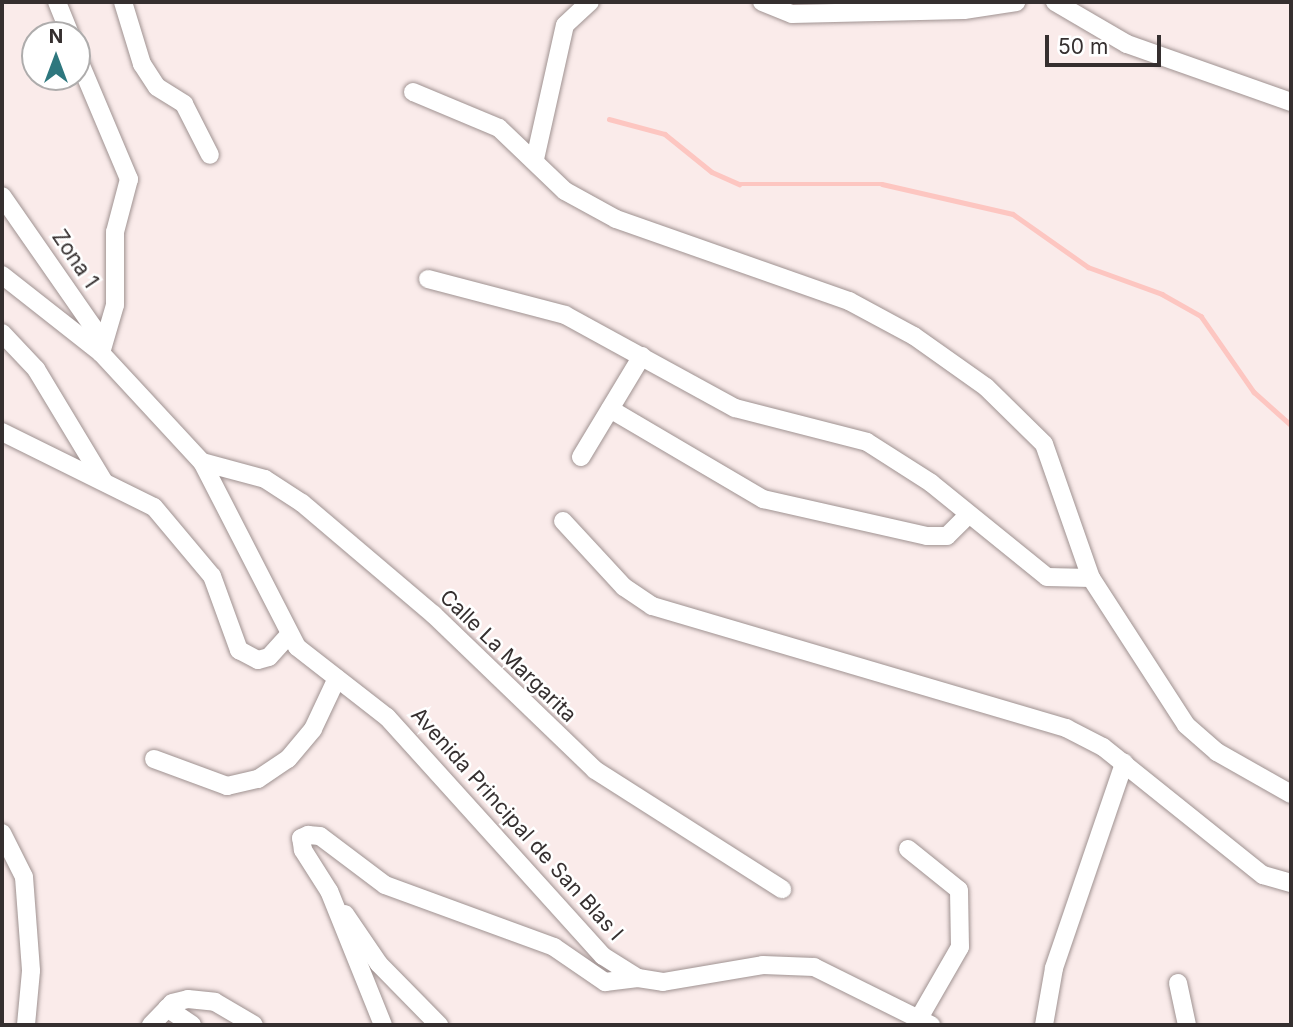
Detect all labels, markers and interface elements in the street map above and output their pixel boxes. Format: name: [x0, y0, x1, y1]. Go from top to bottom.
north arrow: [21, 21, 91, 91]
scale bar: [1048, 21, 1164, 65]
text: N: [49, 25, 63, 48]
text: 50 m: [1058, 34, 1108, 59]
street label: Zona 1: [47, 225, 103, 293]
street label: Calle La Margarita: [434, 584, 582, 728]
street label: Avenida Principal de San Blas I: [406, 702, 628, 946]

